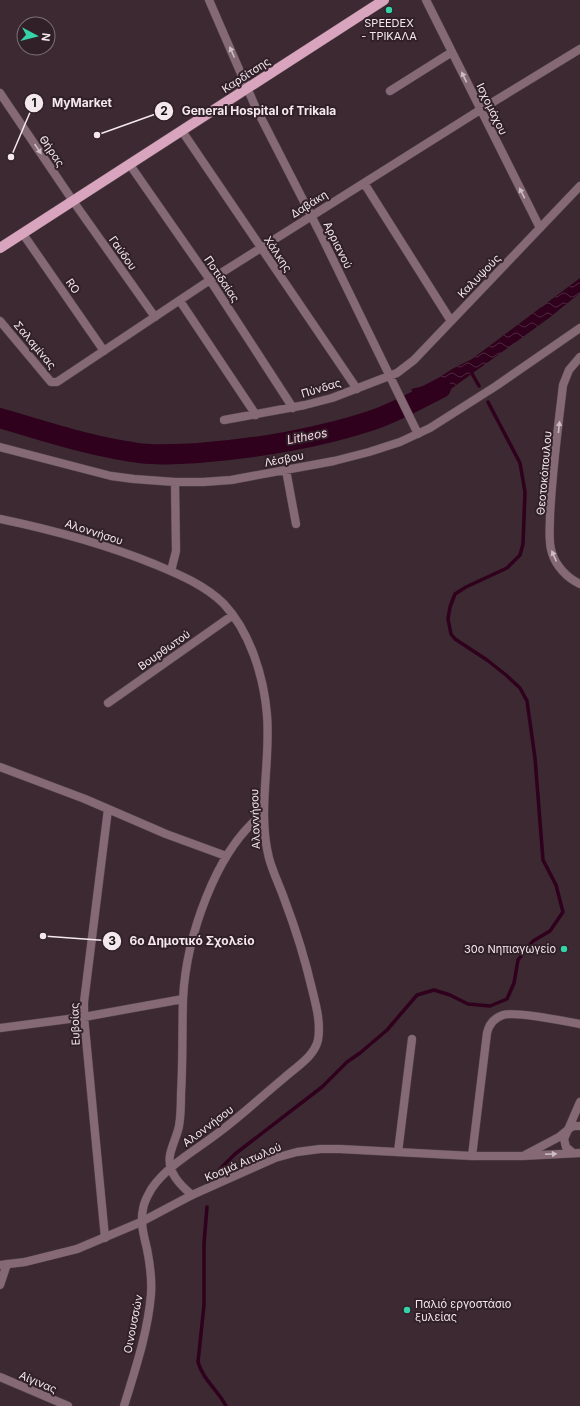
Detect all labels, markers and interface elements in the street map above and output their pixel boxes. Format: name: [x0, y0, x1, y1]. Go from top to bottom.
marker: SPEEDEX - ΤΡΙΚΑΛΑ: [384, 5, 394, 15]
north arrow: [16, 16, 56, 56]
place label: SPEEDEX - ΤΡΙΚΑΛΑ: [361, 16, 417, 43]
text: N: [38, 32, 53, 42]
one-way arrow: [229, 46, 235, 58]
street label: Καρδίτσης: [219, 54, 273, 96]
one-way arrow: [461, 71, 467, 82]
street label: Ισχομάχου: [473, 81, 511, 137]
callout: MyMarket: [24, 91, 120, 115]
text: 1: [31, 95, 37, 110]
text: MyMarket: [52, 95, 113, 110]
callout: General Hospital of Trikala: [154, 99, 344, 123]
text: 2: [160, 103, 168, 118]
text: General Hospital of Trikala: [182, 103, 336, 118]
street label: Θήρας: [36, 132, 68, 170]
one-way arrow: [34, 143, 41, 155]
street label: Δαβάκη: [288, 187, 330, 221]
one-way arrow: [519, 187, 525, 199]
street label: Αρριανού: [321, 219, 355, 271]
street label: Γαύδου: [106, 233, 140, 273]
street label: Χάλκης: [261, 233, 295, 275]
street label: Καλυψούς: [455, 251, 503, 301]
street label: Ποτιδαίας: [201, 253, 243, 305]
street label: RO: [63, 276, 83, 296]
street label: Σαλαμίνας: [11, 318, 59, 372]
street label: Πύνδας: [299, 375, 343, 401]
one-way arrow: [556, 421, 562, 434]
water label: Litheos: [285, 425, 329, 447]
street label: Θεοτοκόπουλου: [533, 430, 555, 516]
street label: Λέσβου: [263, 448, 305, 470]
street label: Αλοννήσου: [63, 516, 125, 548]
one-way arrow: [551, 551, 557, 562]
street label: Βουρθωτού: [135, 627, 193, 673]
street label: Αλοννήσου: [247, 789, 263, 849]
callout: 6ο Δημοτικό Σχολείο: [102, 929, 263, 953]
text: 3: [108, 933, 116, 948]
text: 6ο Δημοτικό Σχολείο: [129, 933, 255, 948]
place label: 30ο Νηπιαγωγείο: [464, 942, 556, 956]
marker: 30ο Νηπιαγωγείο: [559, 944, 569, 954]
street label: Ευβοίας: [67, 1002, 83, 1046]
street label: Αλοννήσου: [180, 1102, 236, 1150]
street label: Κοσμά Αιτωλού: [203, 1140, 283, 1184]
one-way arrow: [545, 1151, 557, 1158]
street label: Οινουσσών: [120, 1293, 146, 1355]
place label: Παλιό εργοστάσιο ξυλείας: [415, 1297, 512, 1324]
marker: Παλιό εργοστάσιο ξυλείας: [402, 1305, 412, 1315]
street label: Αίγινας: [17, 1368, 59, 1396]

